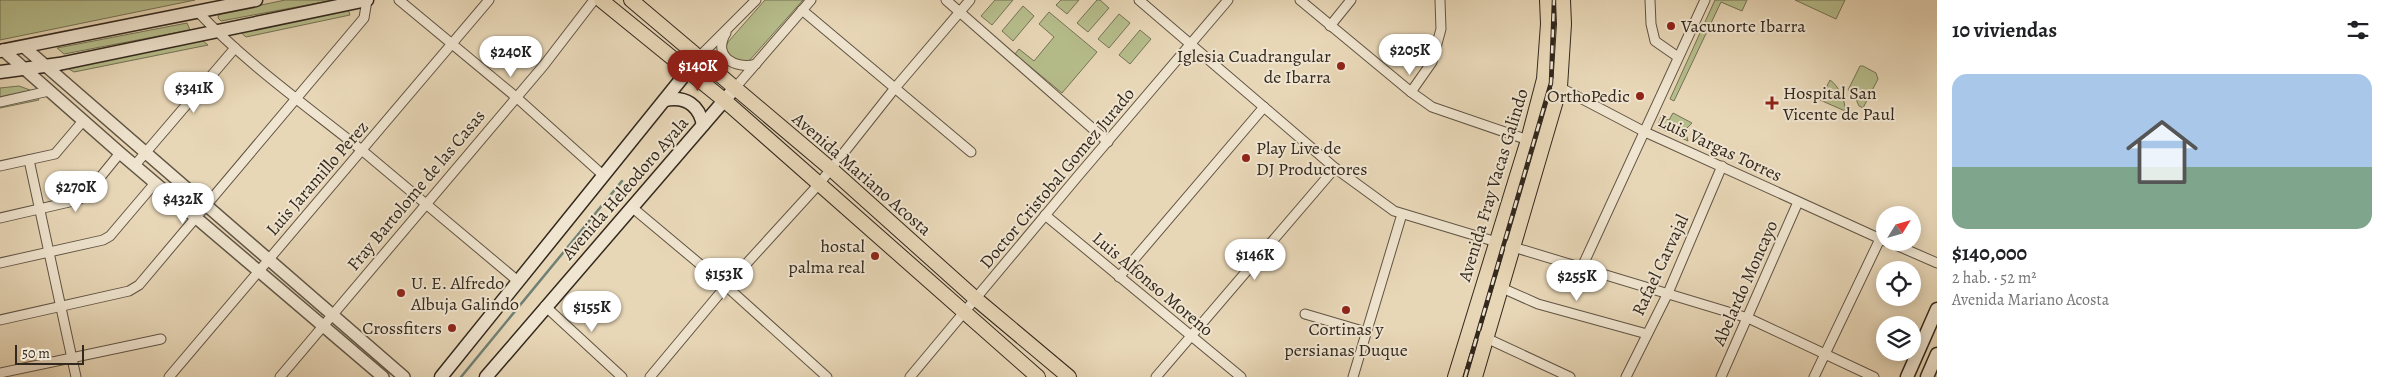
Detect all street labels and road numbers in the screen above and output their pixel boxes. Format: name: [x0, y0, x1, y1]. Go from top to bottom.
street label: Doctor Cristobal Gomez Jurado: [974, 82, 1140, 274]
street label: Avenida Fray Vacas Galindo: [1452, 86, 1534, 285]
street label: Fray Bartolome de las Casas: [341, 104, 491, 276]
street label: Avenida Mariano Acosta: [787, 106, 937, 241]
street label: Luis Vargas Torres: [1654, 109, 1786, 187]
street label: Avenida Heleodoro Ayala: [556, 111, 694, 265]
street label: Luis Jaramillo Perez: [260, 115, 374, 241]
street label: Rafael Carvajal: [1626, 210, 1694, 320]
street label: Abelardo Moncayo: [1706, 216, 1783, 350]
street label: Luis Alfonso Moreno: [1087, 226, 1219, 342]

